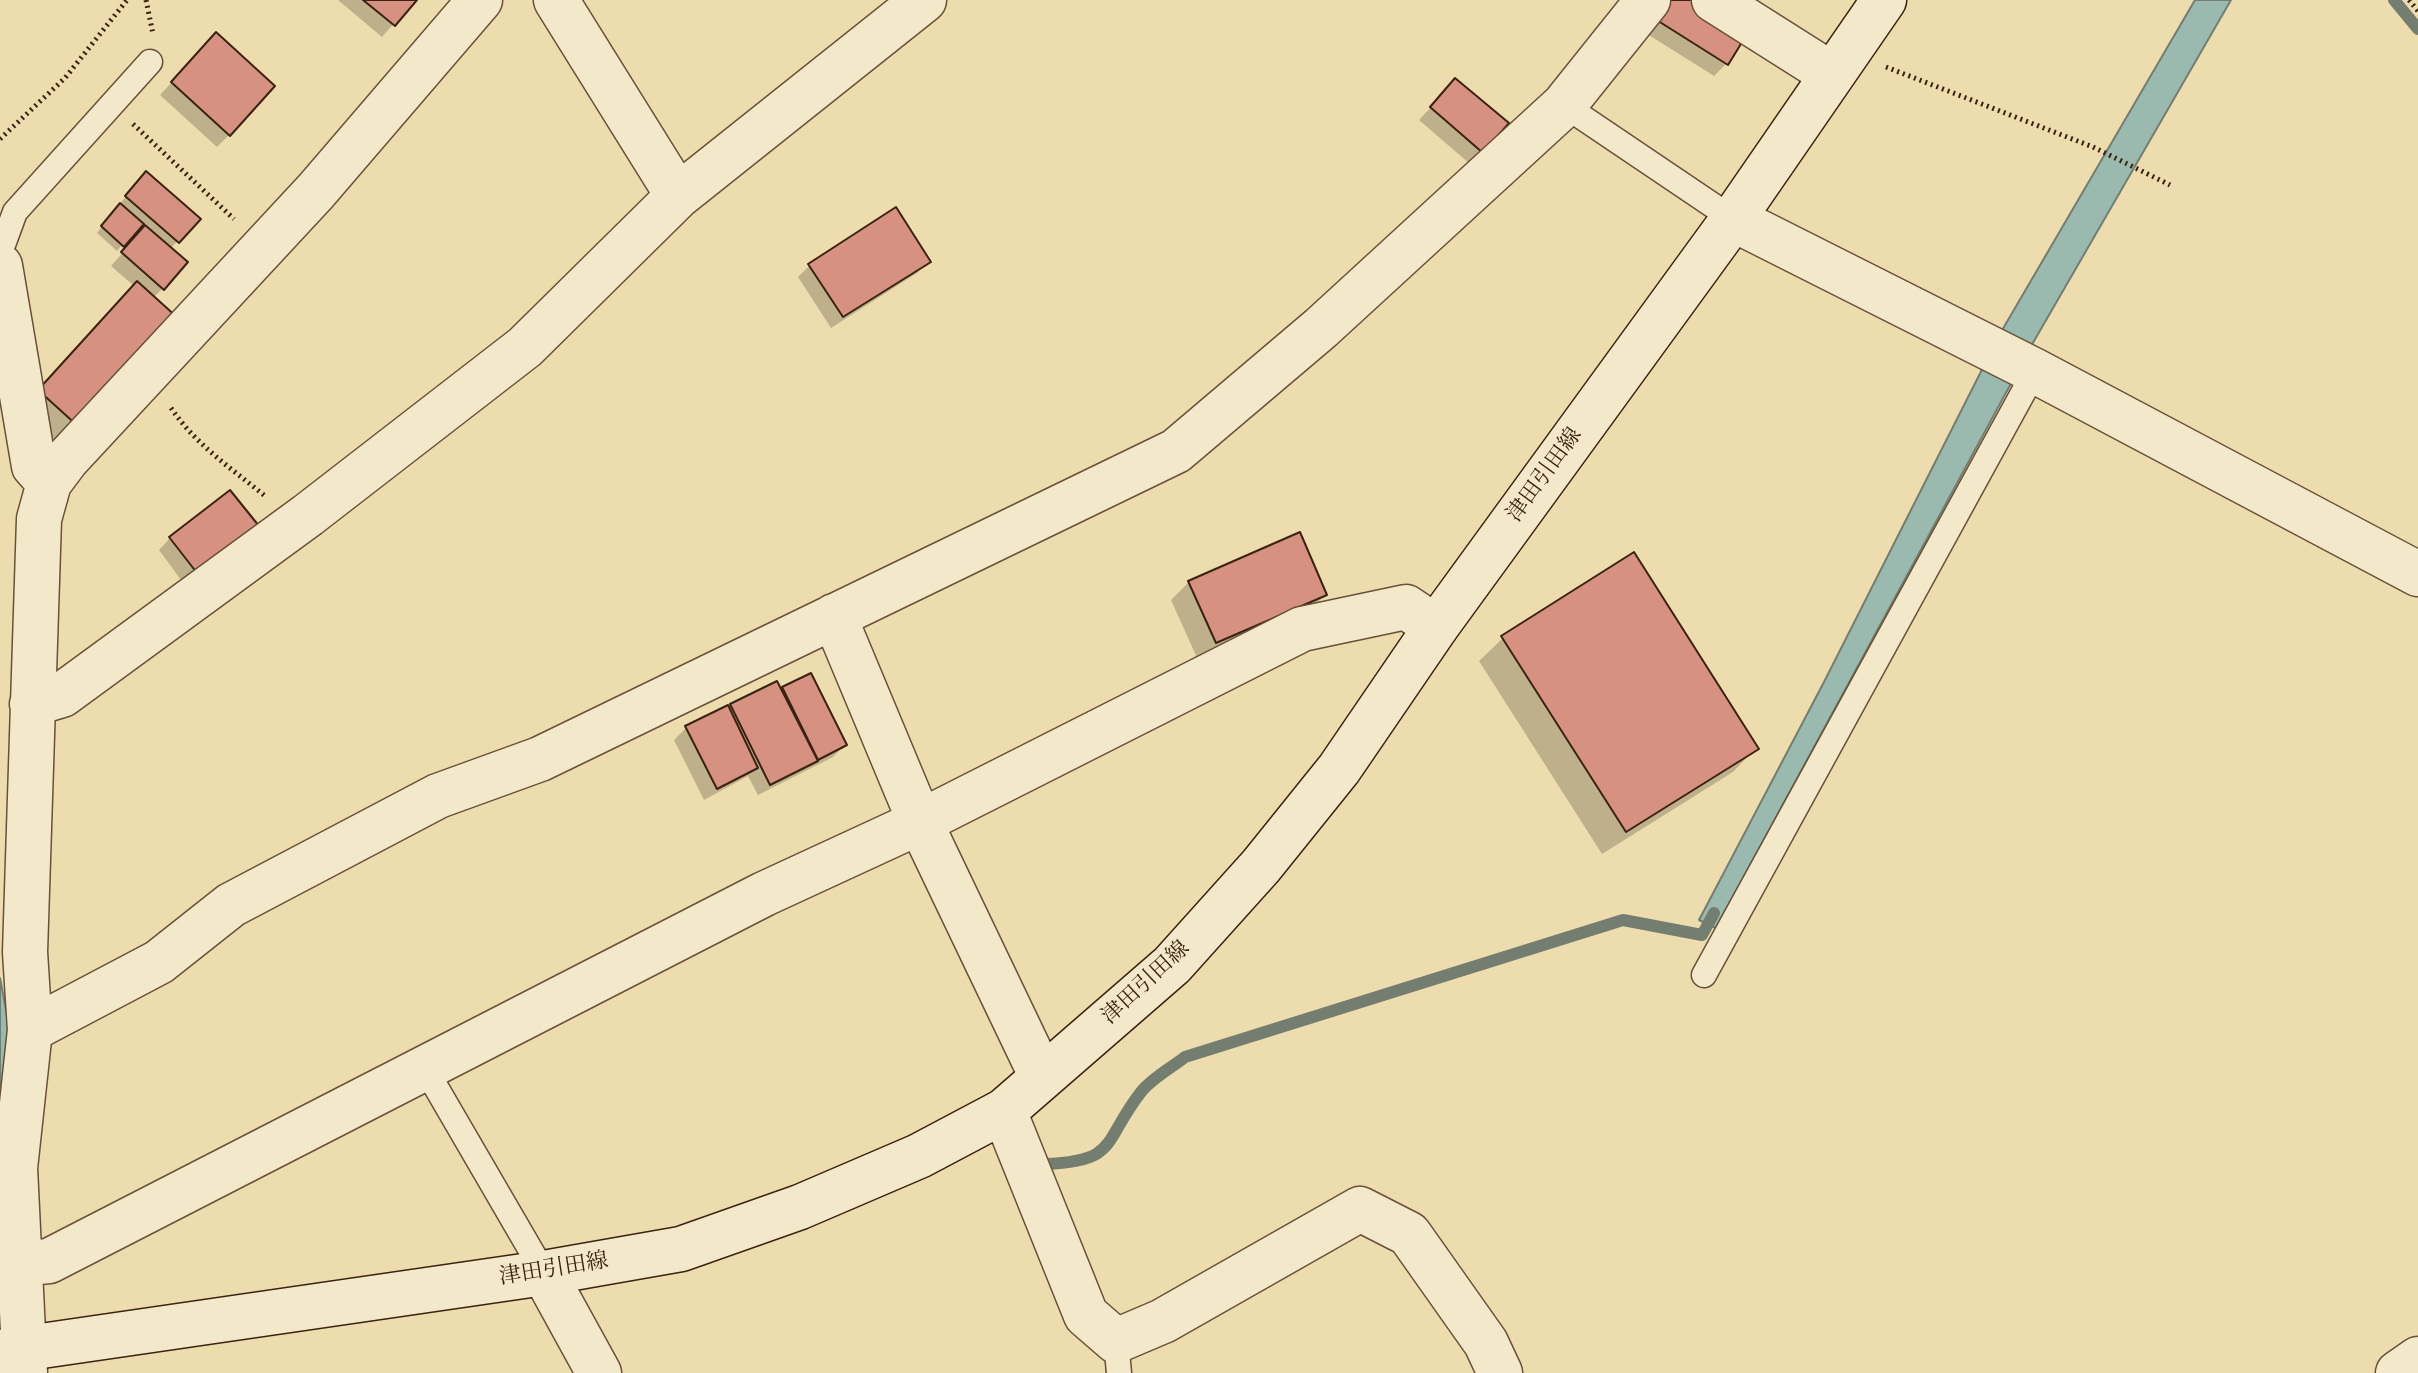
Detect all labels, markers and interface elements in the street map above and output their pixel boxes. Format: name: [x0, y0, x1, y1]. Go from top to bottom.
street label: 津田引田線: [1503, 424, 1589, 528]
street label: 津田引田線: [1098, 937, 1196, 1031]
street label: 津田引田線: [498, 1249, 610, 1293]

